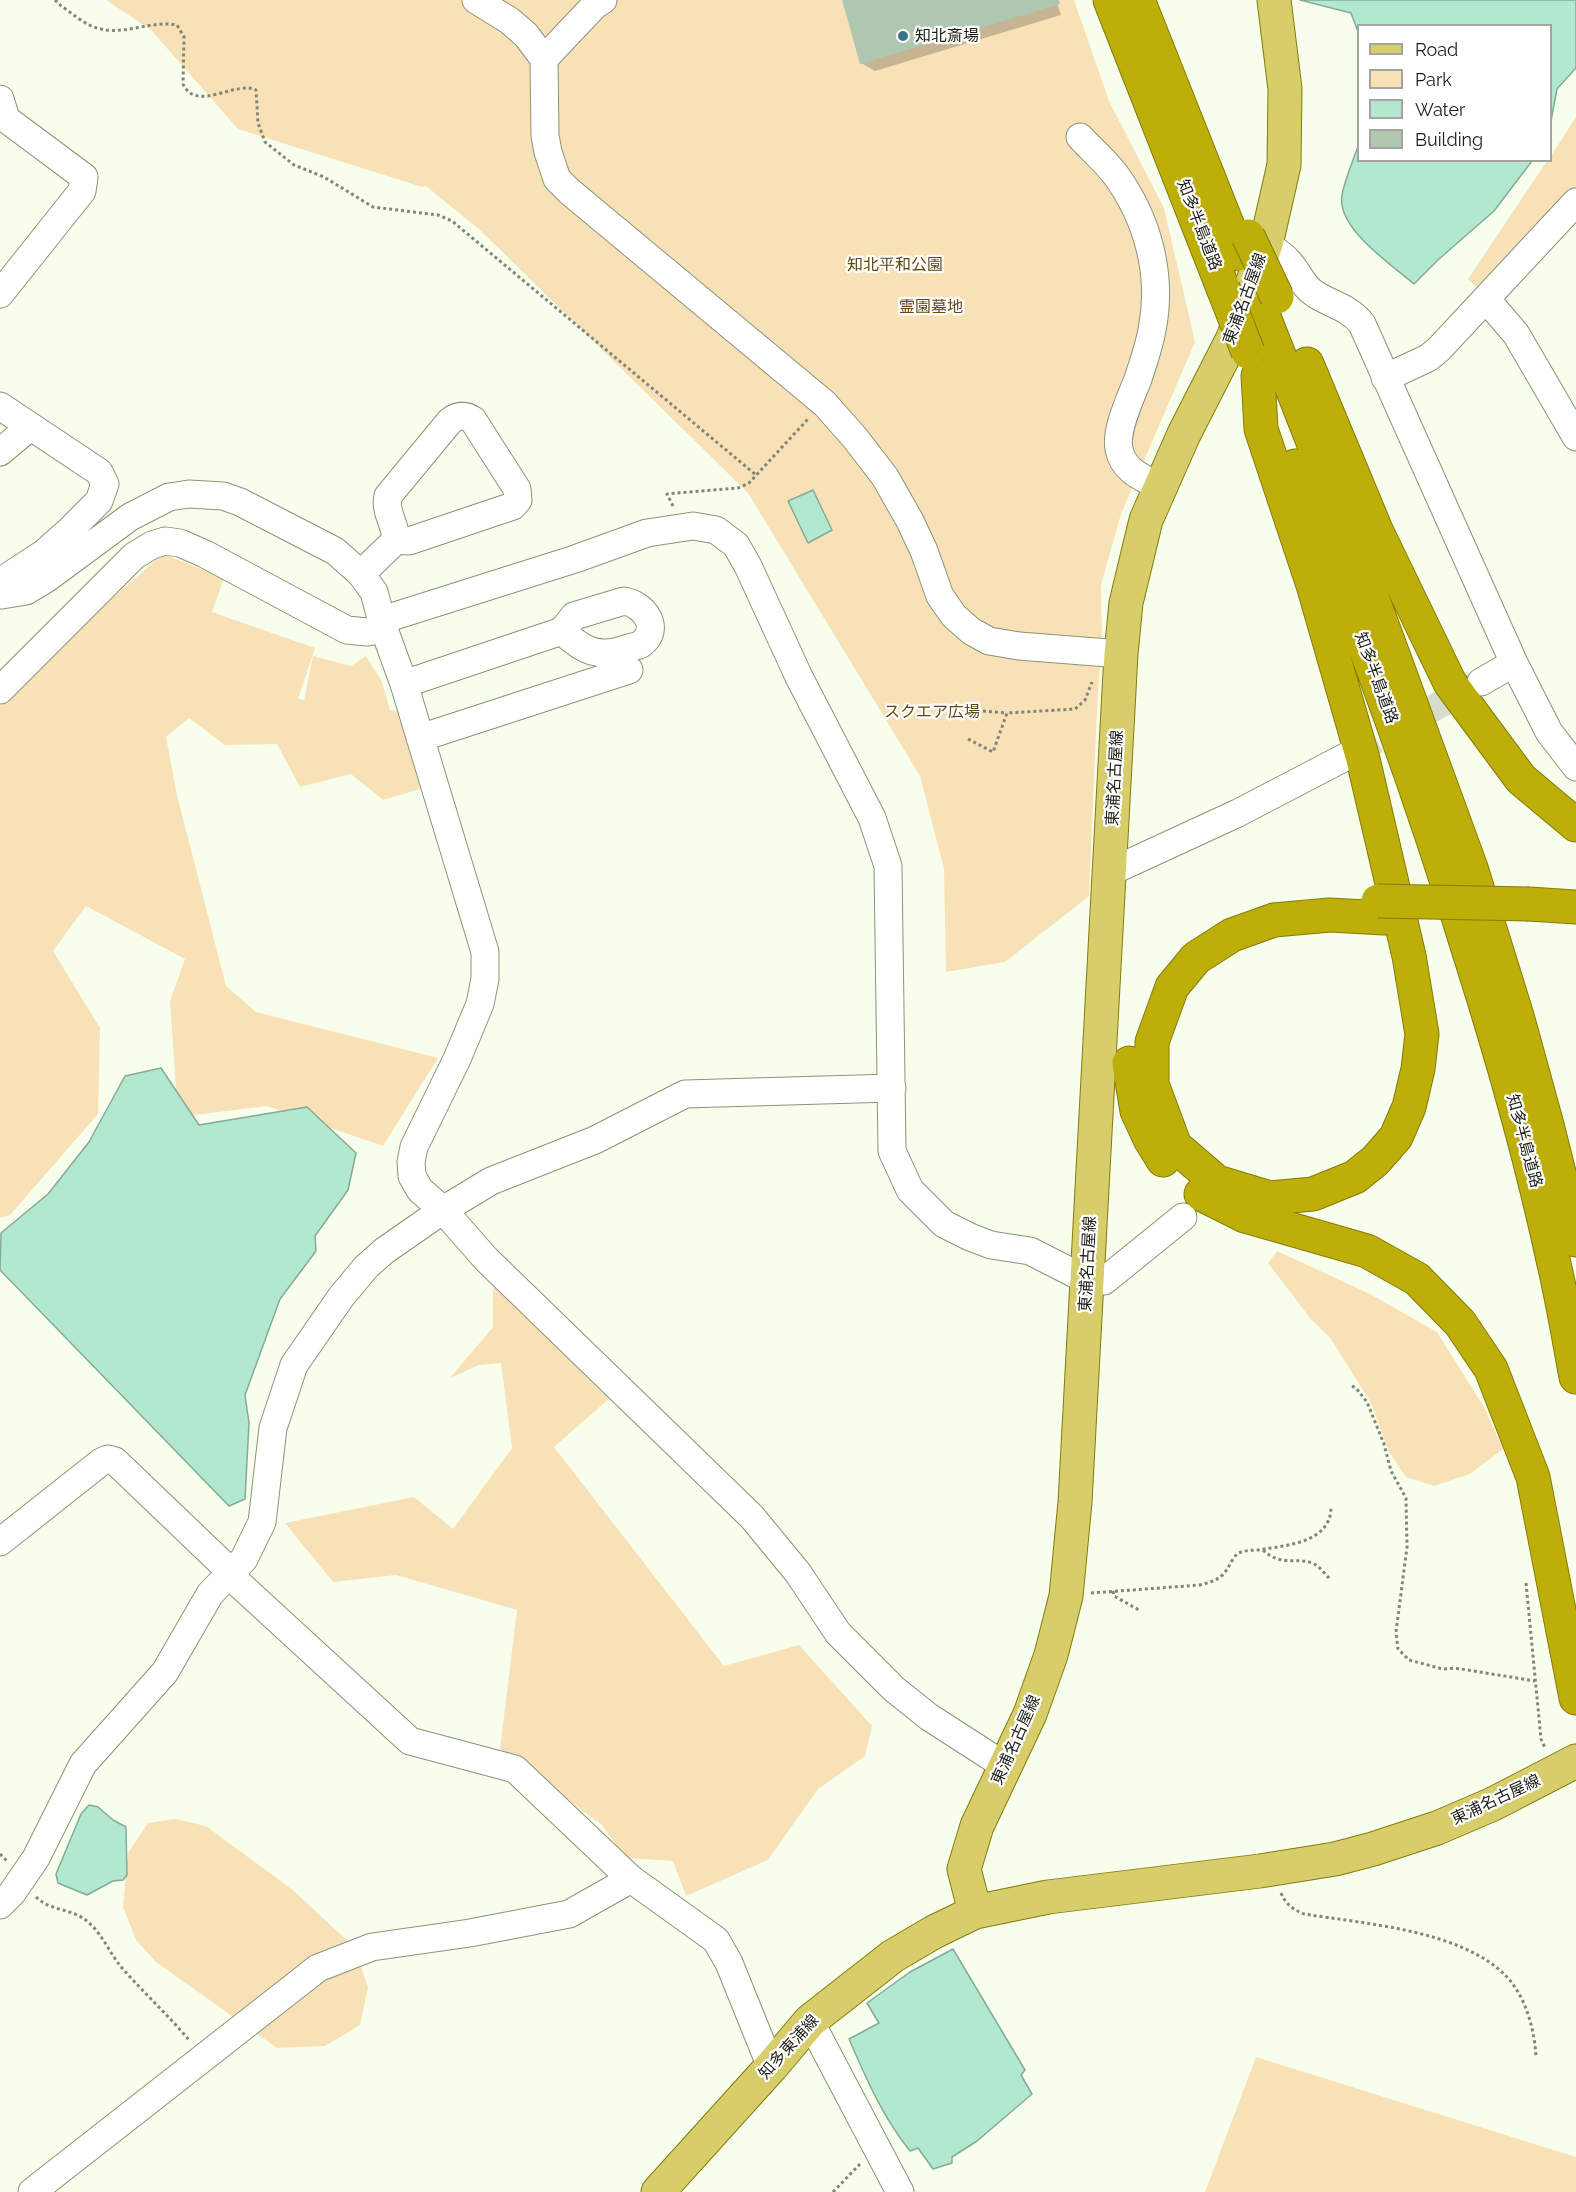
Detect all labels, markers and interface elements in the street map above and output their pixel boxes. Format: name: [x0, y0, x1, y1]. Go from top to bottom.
legend: [1357, 24, 1552, 162]
place label: 知北斎場: [915, 26, 979, 46]
marker: 知北斎場: [896, 29, 910, 43]
text: Road: [1415, 39, 1458, 60]
text: Park: [1415, 69, 1452, 90]
text: Water: [1415, 99, 1465, 120]
text: Building: [1415, 129, 1483, 150]
street label: 知多半島道路: [1173, 177, 1225, 273]
street label: 東浦名古屋線: [1220, 251, 1270, 347]
park label: 知北平和公園: [847, 255, 943, 275]
park label: 霊園墓地: [899, 297, 963, 317]
street label: 知多半島道路: [1351, 630, 1401, 726]
park label: スクエア広場: [884, 702, 980, 722]
street label: 東浦名古屋線: [1103, 730, 1127, 826]
street label: 知多半島道路: [1502, 1092, 1546, 1190]
street label: 東浦名古屋線: [1076, 1216, 1100, 1312]
street label: 東浦名古屋線: [988, 1692, 1044, 1788]
street label: 東浦名古屋線: [1448, 1771, 1544, 1829]
street label: 知多東浦線: [755, 2011, 823, 2083]

